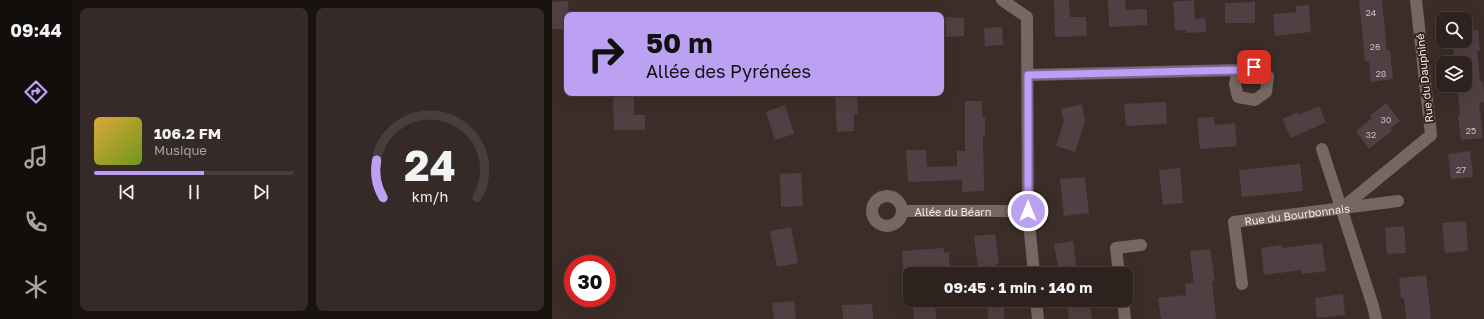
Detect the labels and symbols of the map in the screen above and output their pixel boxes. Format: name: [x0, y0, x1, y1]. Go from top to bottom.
house number: 24: [1366, 7, 1377, 18]
street label: Rue du Dauphiné: [1413, 33, 1435, 123]
house number: 26: [1370, 41, 1380, 52]
pin: [1237, 50, 1271, 84]
house number: 28: [1376, 68, 1386, 79]
house number: 30: [1381, 114, 1392, 125]
house number: 25: [1466, 125, 1476, 136]
house number: 32: [1366, 129, 1376, 140]
house number: 27: [1456, 164, 1466, 175]
position arrow: [1007, 190, 1049, 232]
street label: Rue du Bourbonnais: [1244, 201, 1351, 227]
street label: Allée du Béarn: [915, 205, 991, 218]
speed limit sign: 30: [564, 255, 616, 307]

